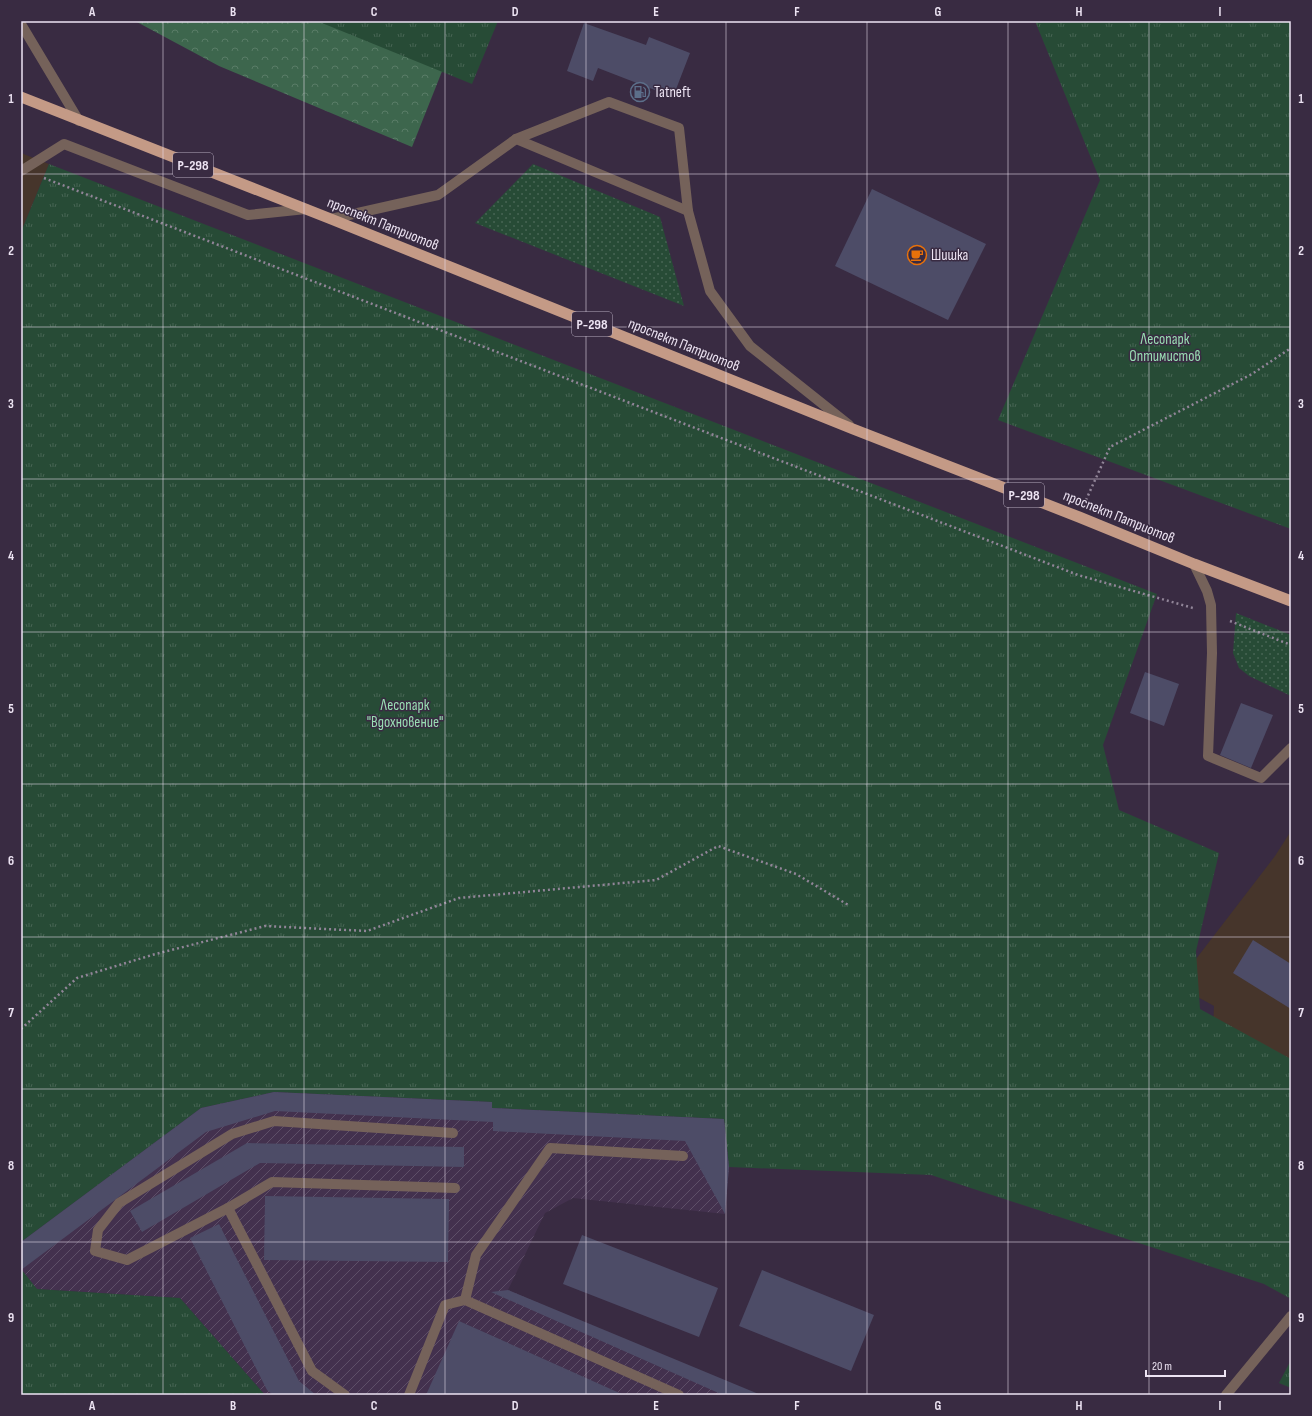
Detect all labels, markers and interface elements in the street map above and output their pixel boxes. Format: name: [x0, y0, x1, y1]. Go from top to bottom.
text: A: [88, 4, 96, 20]
text: B: [230, 4, 236, 20]
text: C: [371, 4, 378, 20]
text: D: [512, 4, 519, 20]
text: E: [653, 4, 659, 20]
text: F: [794, 4, 800, 20]
text: G: [935, 4, 942, 20]
text: H: [1076, 4, 1083, 20]
text: I: [1219, 4, 1222, 20]
fuel station icon: Tatneft: [629, 81, 651, 103]
place label: Tatneft: [654, 83, 691, 102]
text: 1: [8, 91, 14, 107]
text: 1: [1298, 91, 1304, 107]
road number: Р-298: [173, 153, 213, 177]
street label: проспект Патриотов: [324, 193, 442, 255]
text: 2: [8, 243, 14, 259]
text: 2: [1298, 243, 1304, 259]
cafe icon: Шишка: [906, 244, 928, 266]
place label: Шишка: [931, 246, 969, 265]
road number: Р-298: [572, 312, 612, 336]
street label: проспект Патриотов: [625, 314, 743, 376]
park label: Лесопарк Оптимистов: [1129, 330, 1201, 366]
text: 3: [8, 396, 14, 412]
text: 3: [1298, 396, 1304, 412]
road number: Р-298: [1004, 483, 1044, 507]
street label: проспект Патриотов: [1060, 486, 1178, 548]
text: 4: [8, 548, 14, 564]
text: 4: [1298, 548, 1304, 564]
park label: Лесопарк "Вдохновение": [367, 696, 443, 732]
text: 5: [8, 701, 14, 717]
text: 5: [1298, 701, 1304, 717]
text: 6: [8, 853, 14, 869]
text: 6: [1298, 853, 1304, 869]
text: 7: [8, 1005, 14, 1021]
text: 7: [1298, 1005, 1304, 1021]
text: 8: [8, 1158, 14, 1174]
text: 8: [1298, 1158, 1304, 1174]
text: 9: [8, 1310, 14, 1326]
text: 9: [1298, 1310, 1304, 1326]
scale bar: [1146, 1352, 1225, 1378]
text: 20 m: [1152, 1359, 1172, 1374]
text: A: [88, 1398, 96, 1414]
text: B: [230, 1398, 236, 1414]
text: C: [371, 1398, 378, 1414]
text: D: [512, 1398, 519, 1414]
text: E: [653, 1398, 659, 1414]
text: F: [794, 1398, 800, 1414]
text: G: [935, 1398, 942, 1414]
text: H: [1076, 1398, 1083, 1414]
text: I: [1219, 1398, 1222, 1414]

